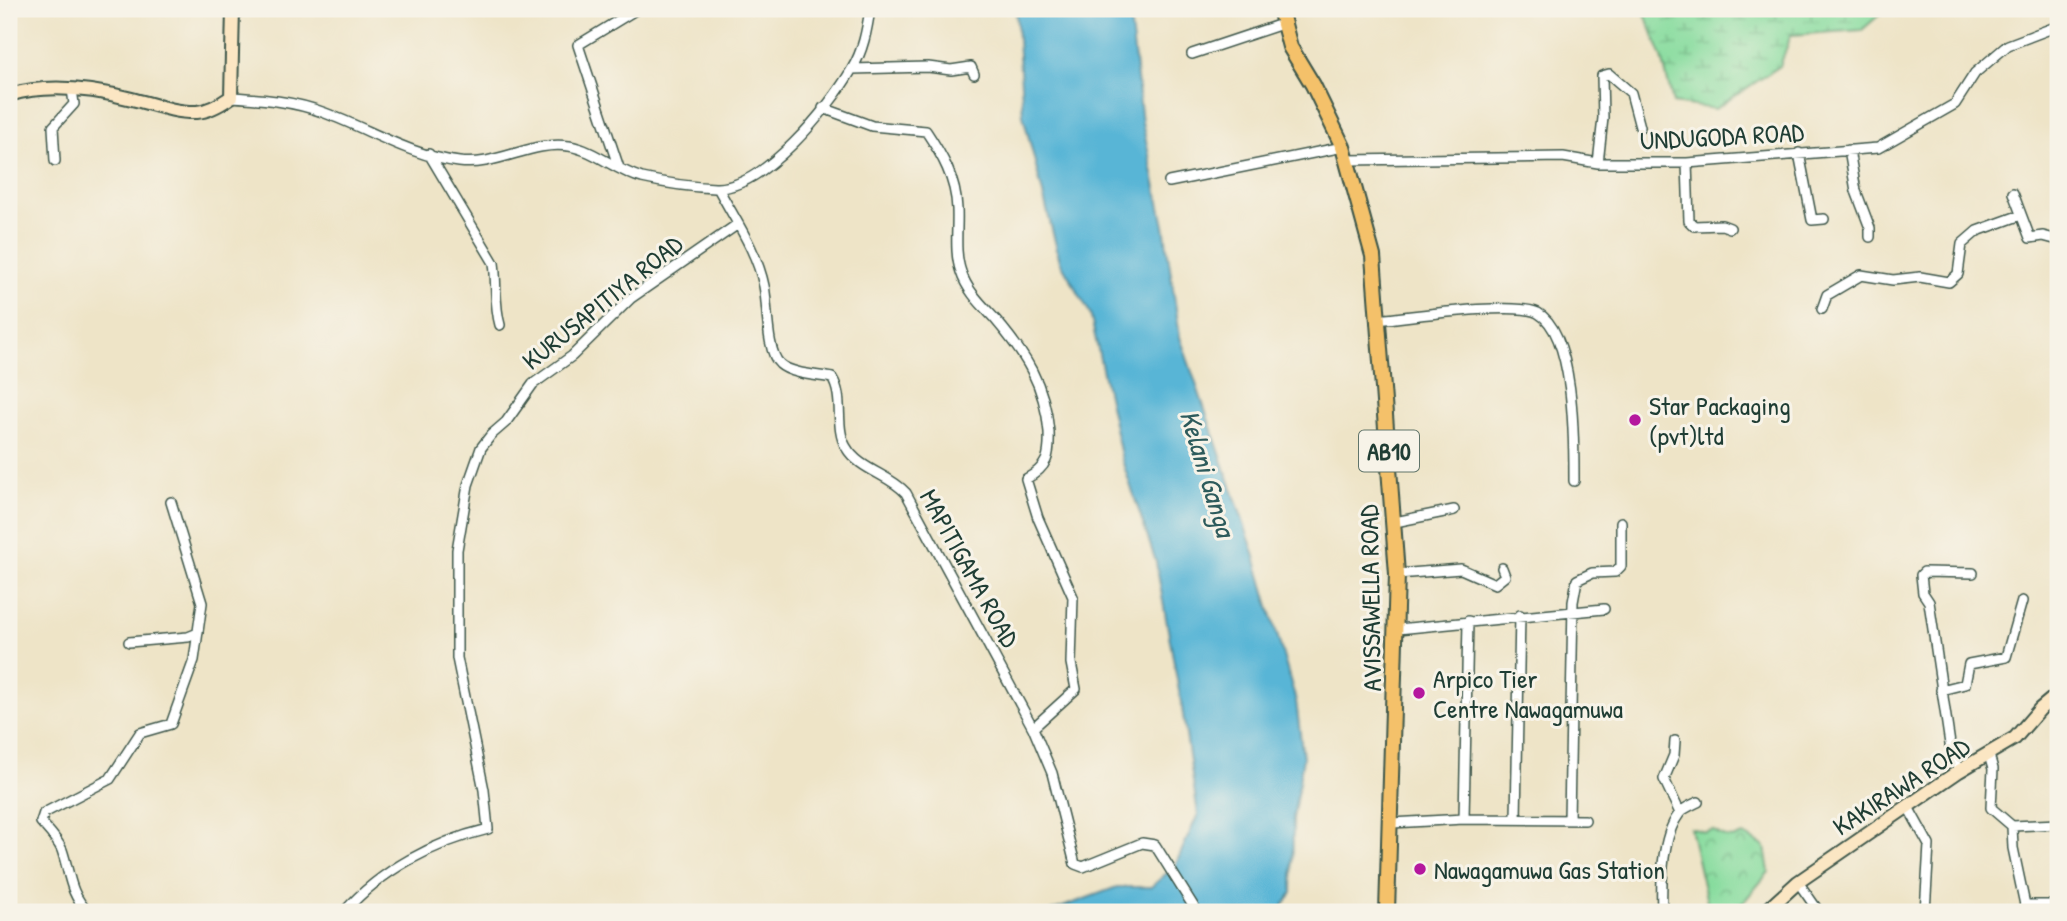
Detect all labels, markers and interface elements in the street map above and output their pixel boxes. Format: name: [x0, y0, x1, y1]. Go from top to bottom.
street label: UNDUGODA ROAD: [1639, 114, 1805, 158]
street label: KURUSAPITIYA ROAD: [514, 226, 690, 378]
place label: Star Packaging (pvt)ltd: [1649, 388, 1791, 453]
water label: Kelani Ganga: [1171, 405, 1246, 544]
marker: Star Packaging (pvt)ltd: [1627, 412, 1643, 428]
road number: AB10: [1359, 430, 1419, 472]
street label: MAPITIGAMA ROAD: [912, 483, 1028, 654]
street label: AVISSAWELLA ROAD: [1351, 504, 1389, 692]
place label: Arpico Tier Centre Nawagamuwa: [1433, 661, 1623, 726]
marker: Arpico Tier Centre Nawagamuwa: [1411, 685, 1427, 701]
street label: KAKIRAWA ROAD: [1826, 728, 1977, 843]
place label: Nawagamuwa Gas Station: [1434, 852, 1665, 887]
marker: Nawagamuwa Gas Station: [1412, 861, 1428, 877]

